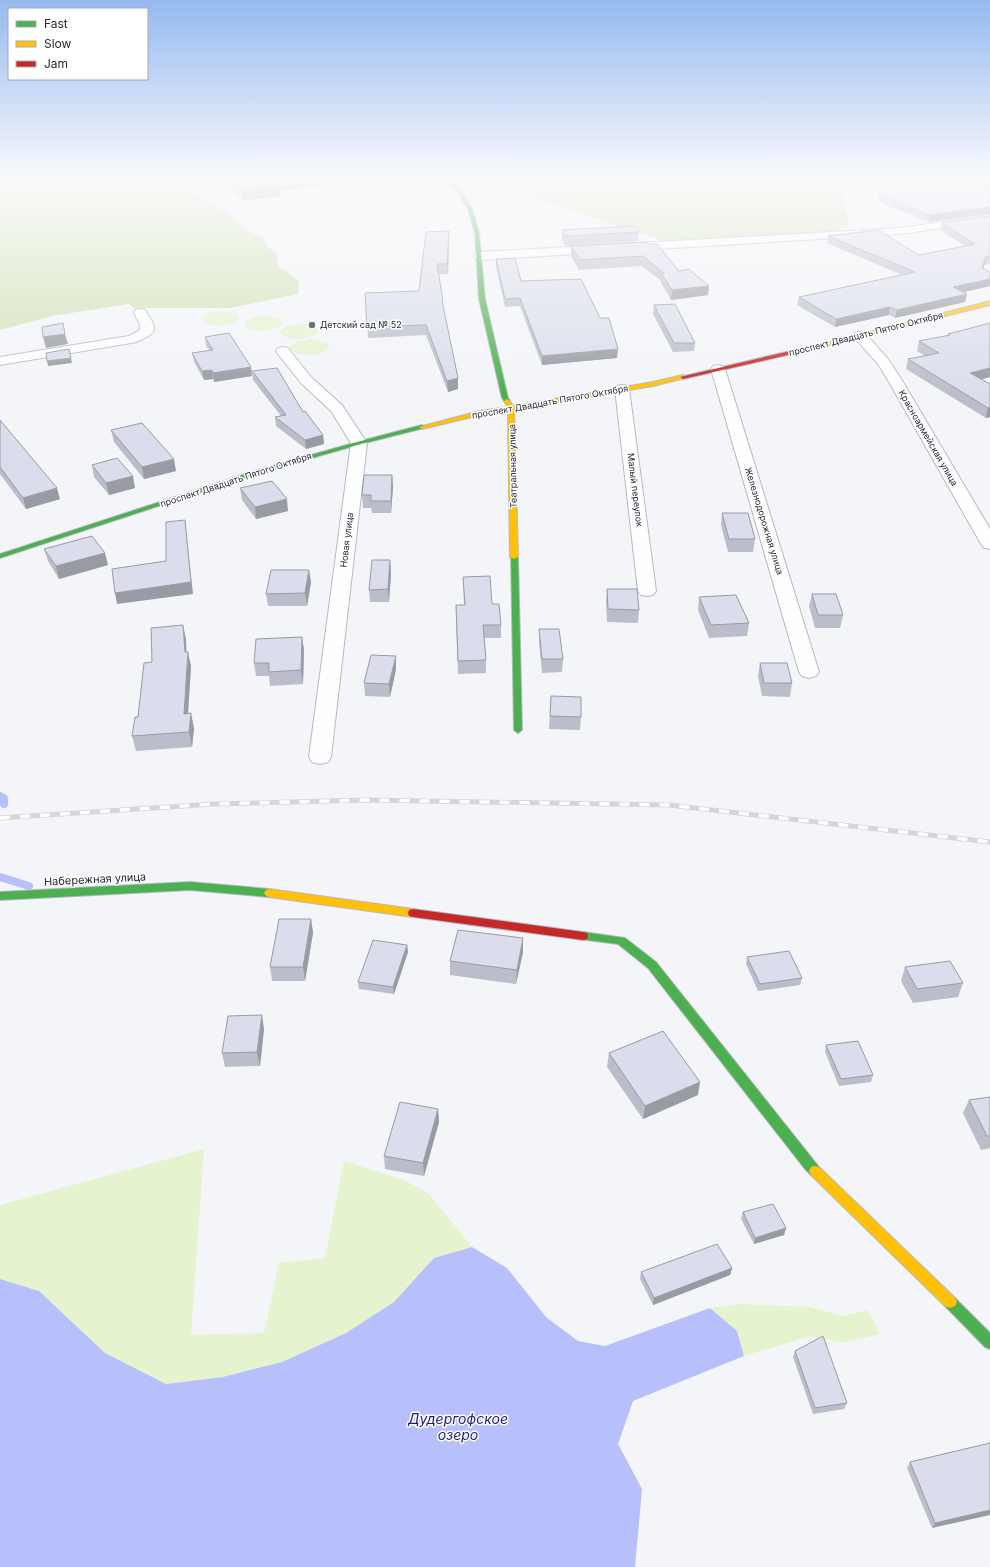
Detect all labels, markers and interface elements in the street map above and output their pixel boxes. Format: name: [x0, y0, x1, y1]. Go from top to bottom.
legend: [8, 8, 148, 80]
text: Fast: [44, 16, 68, 31]
text: Slow: [44, 36, 72, 51]
text: Jam: [44, 56, 68, 71]
street label: проспект Двадцать Пятого Октября: [788, 309, 944, 358]
place label: Детский сад № 52: [320, 319, 402, 330]
marker: Детский сад № 52: [307, 320, 317, 330]
street label: проспект Двадцать Пятого Октября: [471, 382, 629, 421]
street label: Красноармейская улица: [896, 388, 960, 488]
street label: Театральная улица: [506, 424, 519, 508]
street label: проспект Двадцать Пятого Октября: [159, 450, 313, 509]
street label: Малый переулок: [626, 453, 645, 527]
street label: Железнодорожная улица: [743, 466, 786, 576]
street label: Новая улица: [338, 512, 355, 568]
street label: Набережная улица: [44, 869, 146, 889]
water label: Дудергофское озеро: [407, 1410, 508, 1443]

